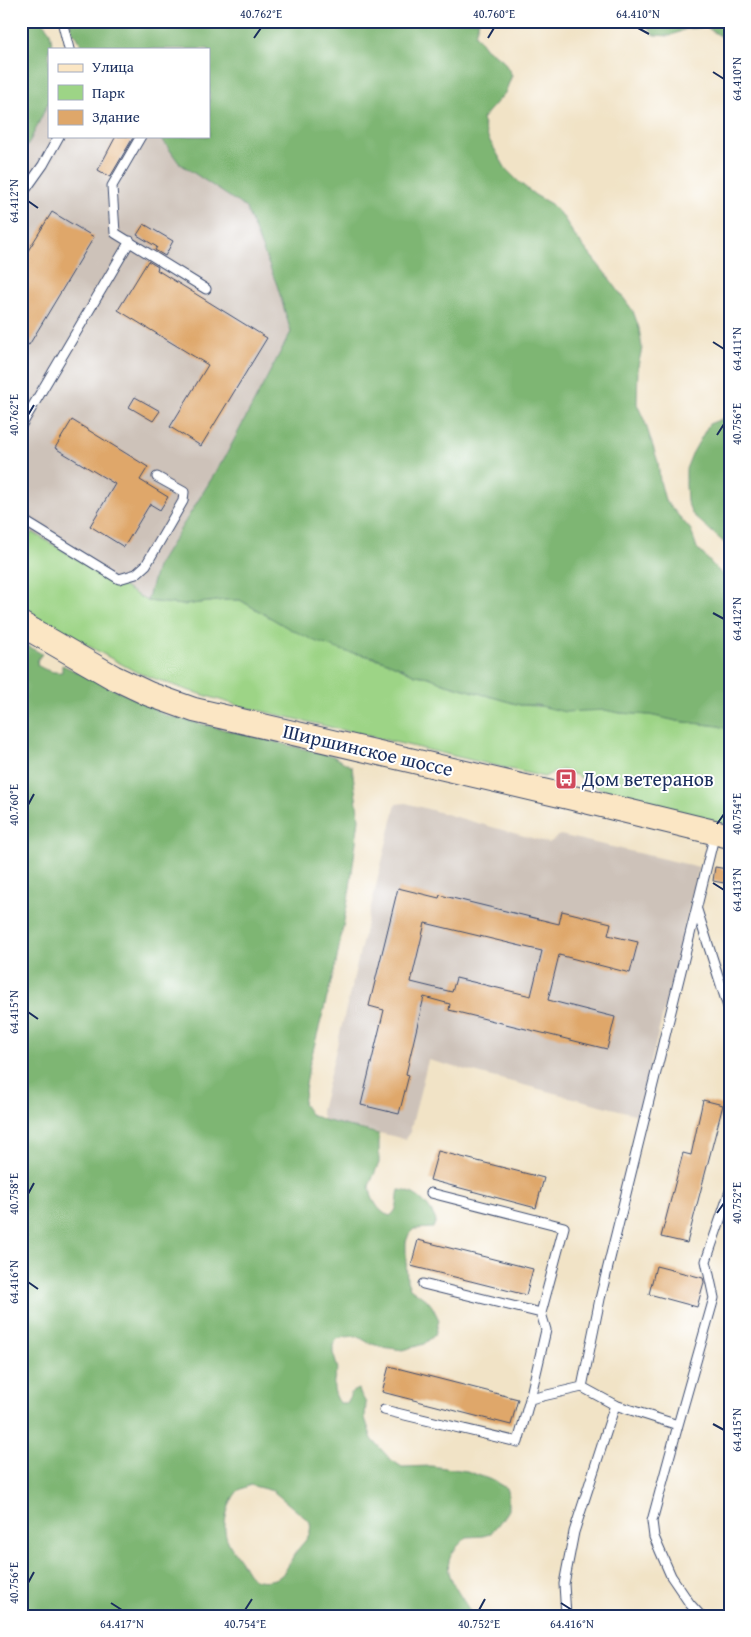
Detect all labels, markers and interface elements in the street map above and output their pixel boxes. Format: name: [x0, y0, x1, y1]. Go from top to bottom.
text: 40.762°E: [240, 5, 282, 22]
text: 40.760°E: [473, 5, 515, 22]
text: 64.410°N: [616, 5, 660, 22]
legend: [48, 48, 210, 138]
text: Улица: [92, 56, 135, 77]
text: 64.410°N: [728, 57, 745, 101]
text: Парк: [92, 82, 125, 103]
text: Здание: [92, 106, 140, 127]
text: 64.412°N: [5, 179, 22, 223]
text: 64.411°N: [728, 327, 745, 371]
text: 40.762°E: [5, 394, 22, 436]
text: 40.756°E: [728, 403, 745, 445]
text: 64.412°N: [728, 597, 745, 641]
street label: Ширшинское шоссе: [280, 716, 456, 783]
place label: Дом ветеранов: [581, 764, 714, 793]
bus stop icon: Дом ветеранов: [554, 767, 578, 791]
text: 40.760°E: [5, 784, 22, 826]
text: 40.754°E: [728, 793, 745, 835]
text: 64.413°N: [728, 868, 745, 912]
text: 64.415°N: [5, 990, 22, 1034]
text: 40.758°E: [5, 1173, 22, 1215]
text: 40.752°E: [728, 1182, 745, 1224]
text: 64.416°N: [5, 1260, 22, 1304]
text: 64.415°N: [728, 1408, 745, 1452]
text: 40.756°E: [5, 1562, 22, 1604]
text: 64.417°N: [100, 1615, 144, 1632]
text: 40.754°E: [224, 1615, 266, 1632]
text: 40.752°E: [458, 1615, 500, 1632]
text: 64.416°N: [550, 1615, 594, 1632]

